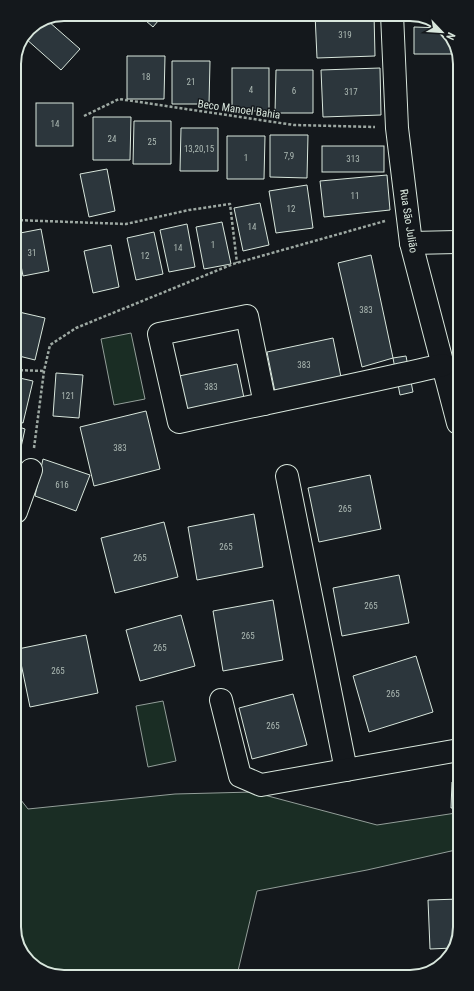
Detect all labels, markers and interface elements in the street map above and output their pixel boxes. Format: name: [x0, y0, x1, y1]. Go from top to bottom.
north arrow: [422, 12, 462, 52]
house number: 319: [338, 30, 352, 40]
text: N: [443, 30, 458, 42]
house number: 18: [142, 72, 150, 82]
house number: 21: [187, 77, 195, 87]
house number: 4: [249, 85, 254, 95]
house number: 6: [292, 86, 296, 96]
house number: 317: [344, 87, 358, 97]
street label: Beco Manoel Bahia: [197, 97, 281, 122]
house number: 14: [51, 119, 60, 129]
house number: 24: [108, 134, 117, 144]
house number: 25: [148, 137, 157, 147]
house number: 13,20,15: [184, 144, 215, 154]
house number: 7,9: [284, 151, 294, 161]
house number: 1: [244, 153, 248, 163]
house number: 313: [346, 154, 360, 164]
street label: Rua São Julião: [397, 188, 420, 254]
house number: 11: [351, 191, 359, 201]
house number: 12: [287, 204, 296, 214]
house number: 14: [248, 222, 257, 232]
house number: 1: [211, 240, 215, 250]
house number: 14: [174, 243, 183, 253]
house number: 31: [28, 248, 36, 258]
house number: 12: [141, 251, 150, 261]
house number: 383: [359, 305, 373, 315]
house number: 383: [297, 360, 311, 370]
house number: 383: [204, 382, 218, 392]
house number: 121: [61, 391, 75, 401]
house number: 383: [113, 443, 127, 453]
house number: 616: [55, 480, 69, 490]
house number: 265: [338, 504, 352, 514]
house number: 265: [219, 542, 233, 552]
house number: 265: [133, 553, 147, 563]
house number: 265: [364, 601, 378, 611]
house number: 265: [241, 631, 255, 641]
house number: 265: [153, 643, 167, 653]
house number: 265: [51, 666, 65, 676]
house number: 265: [386, 689, 400, 699]
house number: 265: [266, 721, 280, 731]

